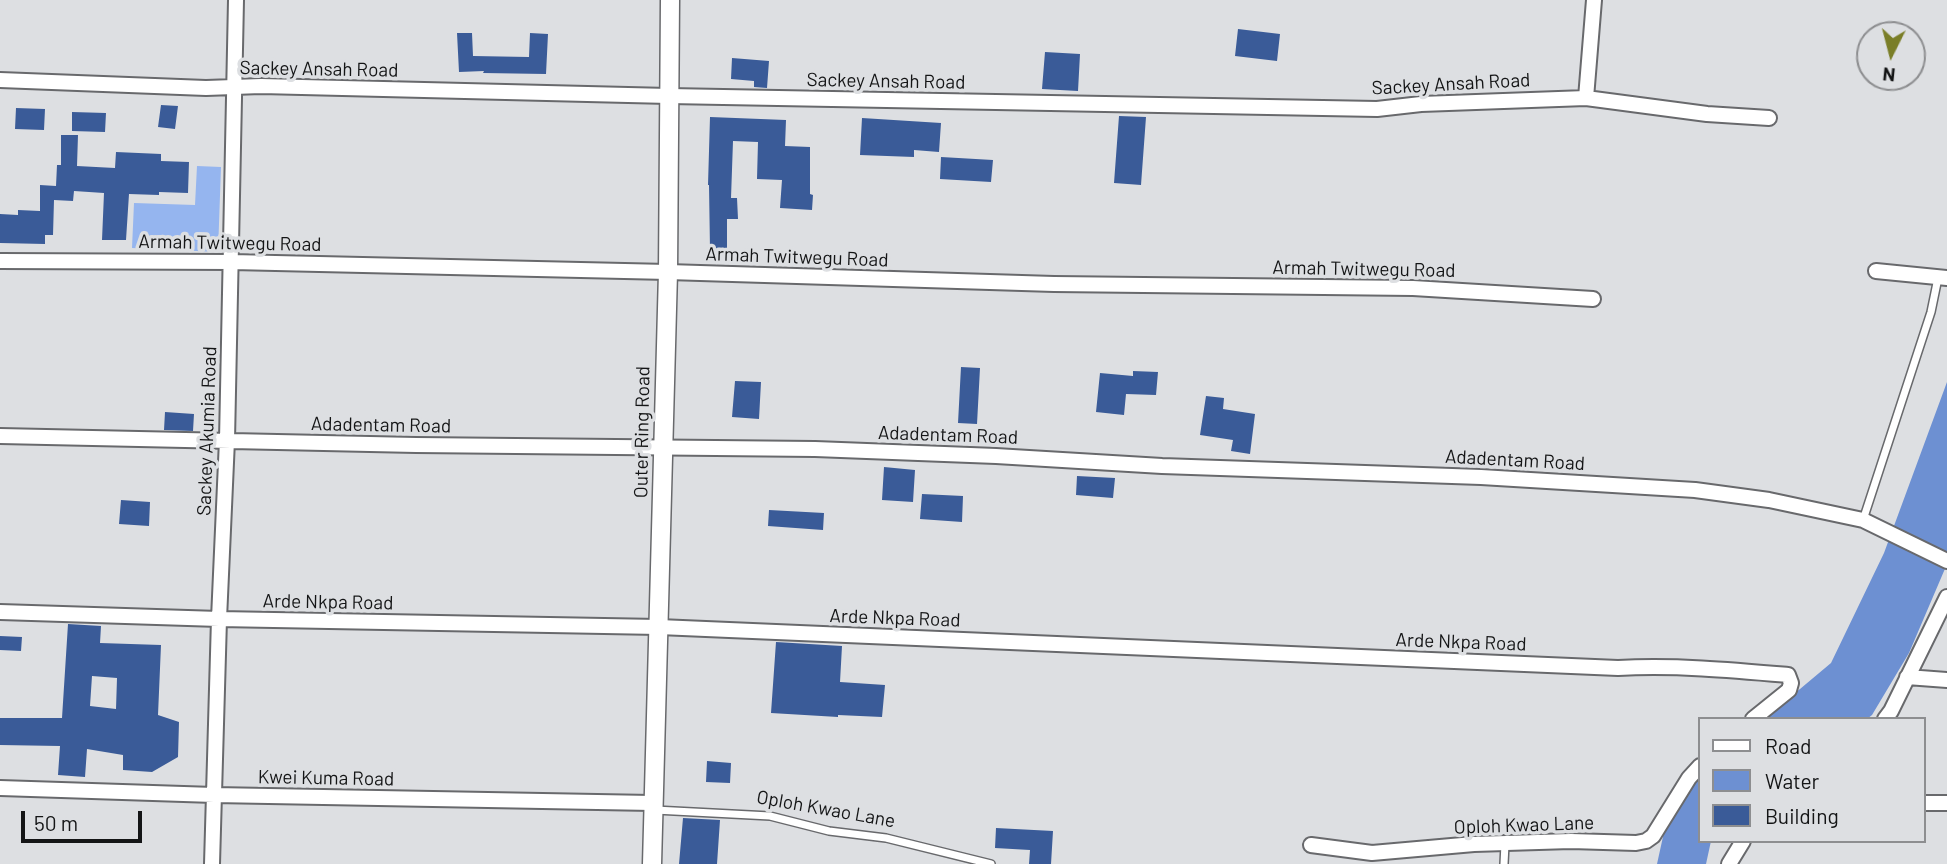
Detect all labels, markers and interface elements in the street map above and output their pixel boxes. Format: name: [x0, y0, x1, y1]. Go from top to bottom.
north arrow: [1856, 21, 1926, 91]
street label: Sackey Ansah Road: [239, 56, 399, 82]
text: N: [1881, 63, 1896, 87]
street label: Sackey Ansah Road: [806, 68, 966, 94]
street label: Sackey Ansah Road: [1371, 68, 1531, 100]
street label: Armah Twitwegu Road: [138, 230, 322, 256]
street label: Armah Twitwegu Road: [705, 242, 889, 272]
street label: Armah Twitwegu Road: [1272, 256, 1456, 282]
street label: Sackey Akumia Road: [193, 346, 221, 516]
street label: Outer Ring Road: [629, 366, 655, 498]
street label: Adadentam Road: [311, 412, 451, 438]
street label: Adadentam Road: [878, 421, 1018, 449]
street label: Adadentam Road: [1444, 445, 1586, 475]
street label: Arde Nkpa Road: [262, 589, 394, 615]
street label: Arde Nkpa Road: [829, 604, 961, 632]
street label: Arde Nkpa Road: [1395, 628, 1527, 656]
legend: [1699, 717, 1926, 843]
text: Road: [1765, 733, 1811, 758]
street label: Kwei Kuma Road: [258, 765, 394, 791]
text: Water: [1765, 768, 1819, 793]
street label: Oploh Kwao Lane: [755, 786, 897, 832]
scale bar: [24, 798, 145, 842]
text: Building: [1765, 803, 1839, 828]
text: 50 m: [34, 810, 78, 835]
street label: Oploh Kwao Lane: [1453, 811, 1595, 839]

